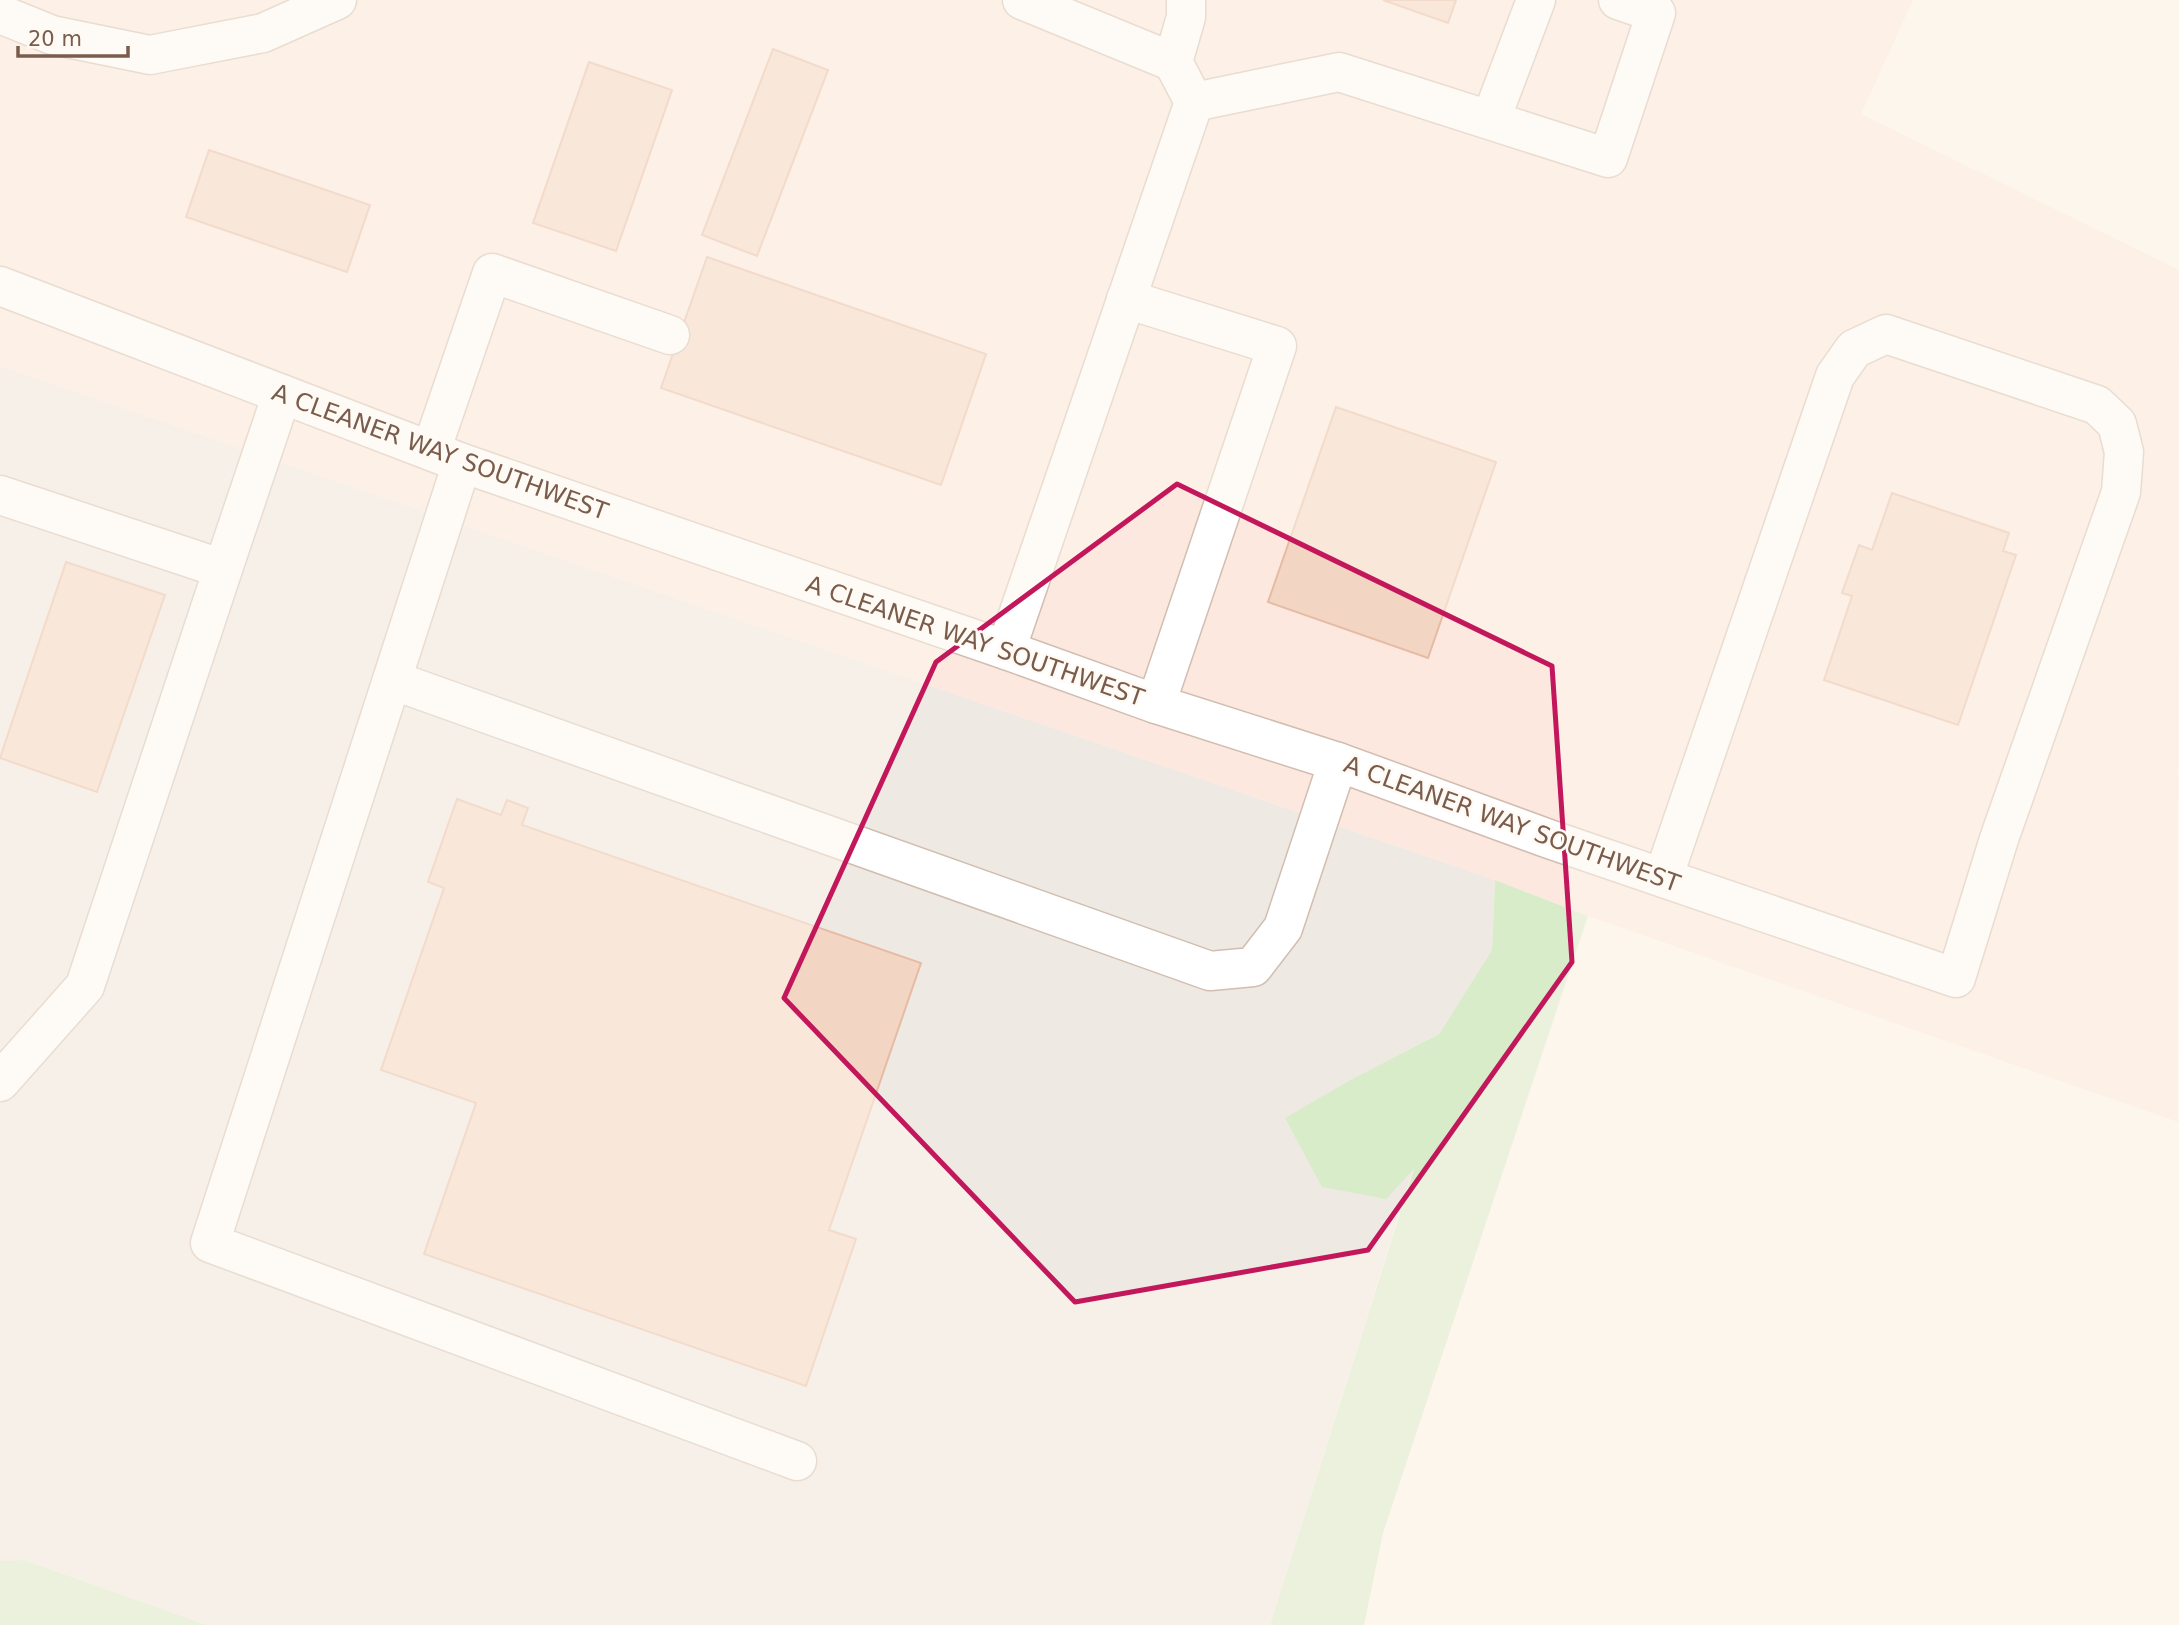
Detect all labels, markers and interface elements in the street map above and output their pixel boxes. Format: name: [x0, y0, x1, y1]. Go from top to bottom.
scale bar: [18, 14, 128, 58]
text: 20 m: [28, 27, 82, 51]
street label: A CLEANER WAY SOUTHWEST: [268, 378, 612, 526]
street label: A CLEANER WAY SOUTHWEST: [802, 570, 1148, 712]
street label: A CLEANER WAY SOUTHWEST: [1340, 750, 1684, 898]

